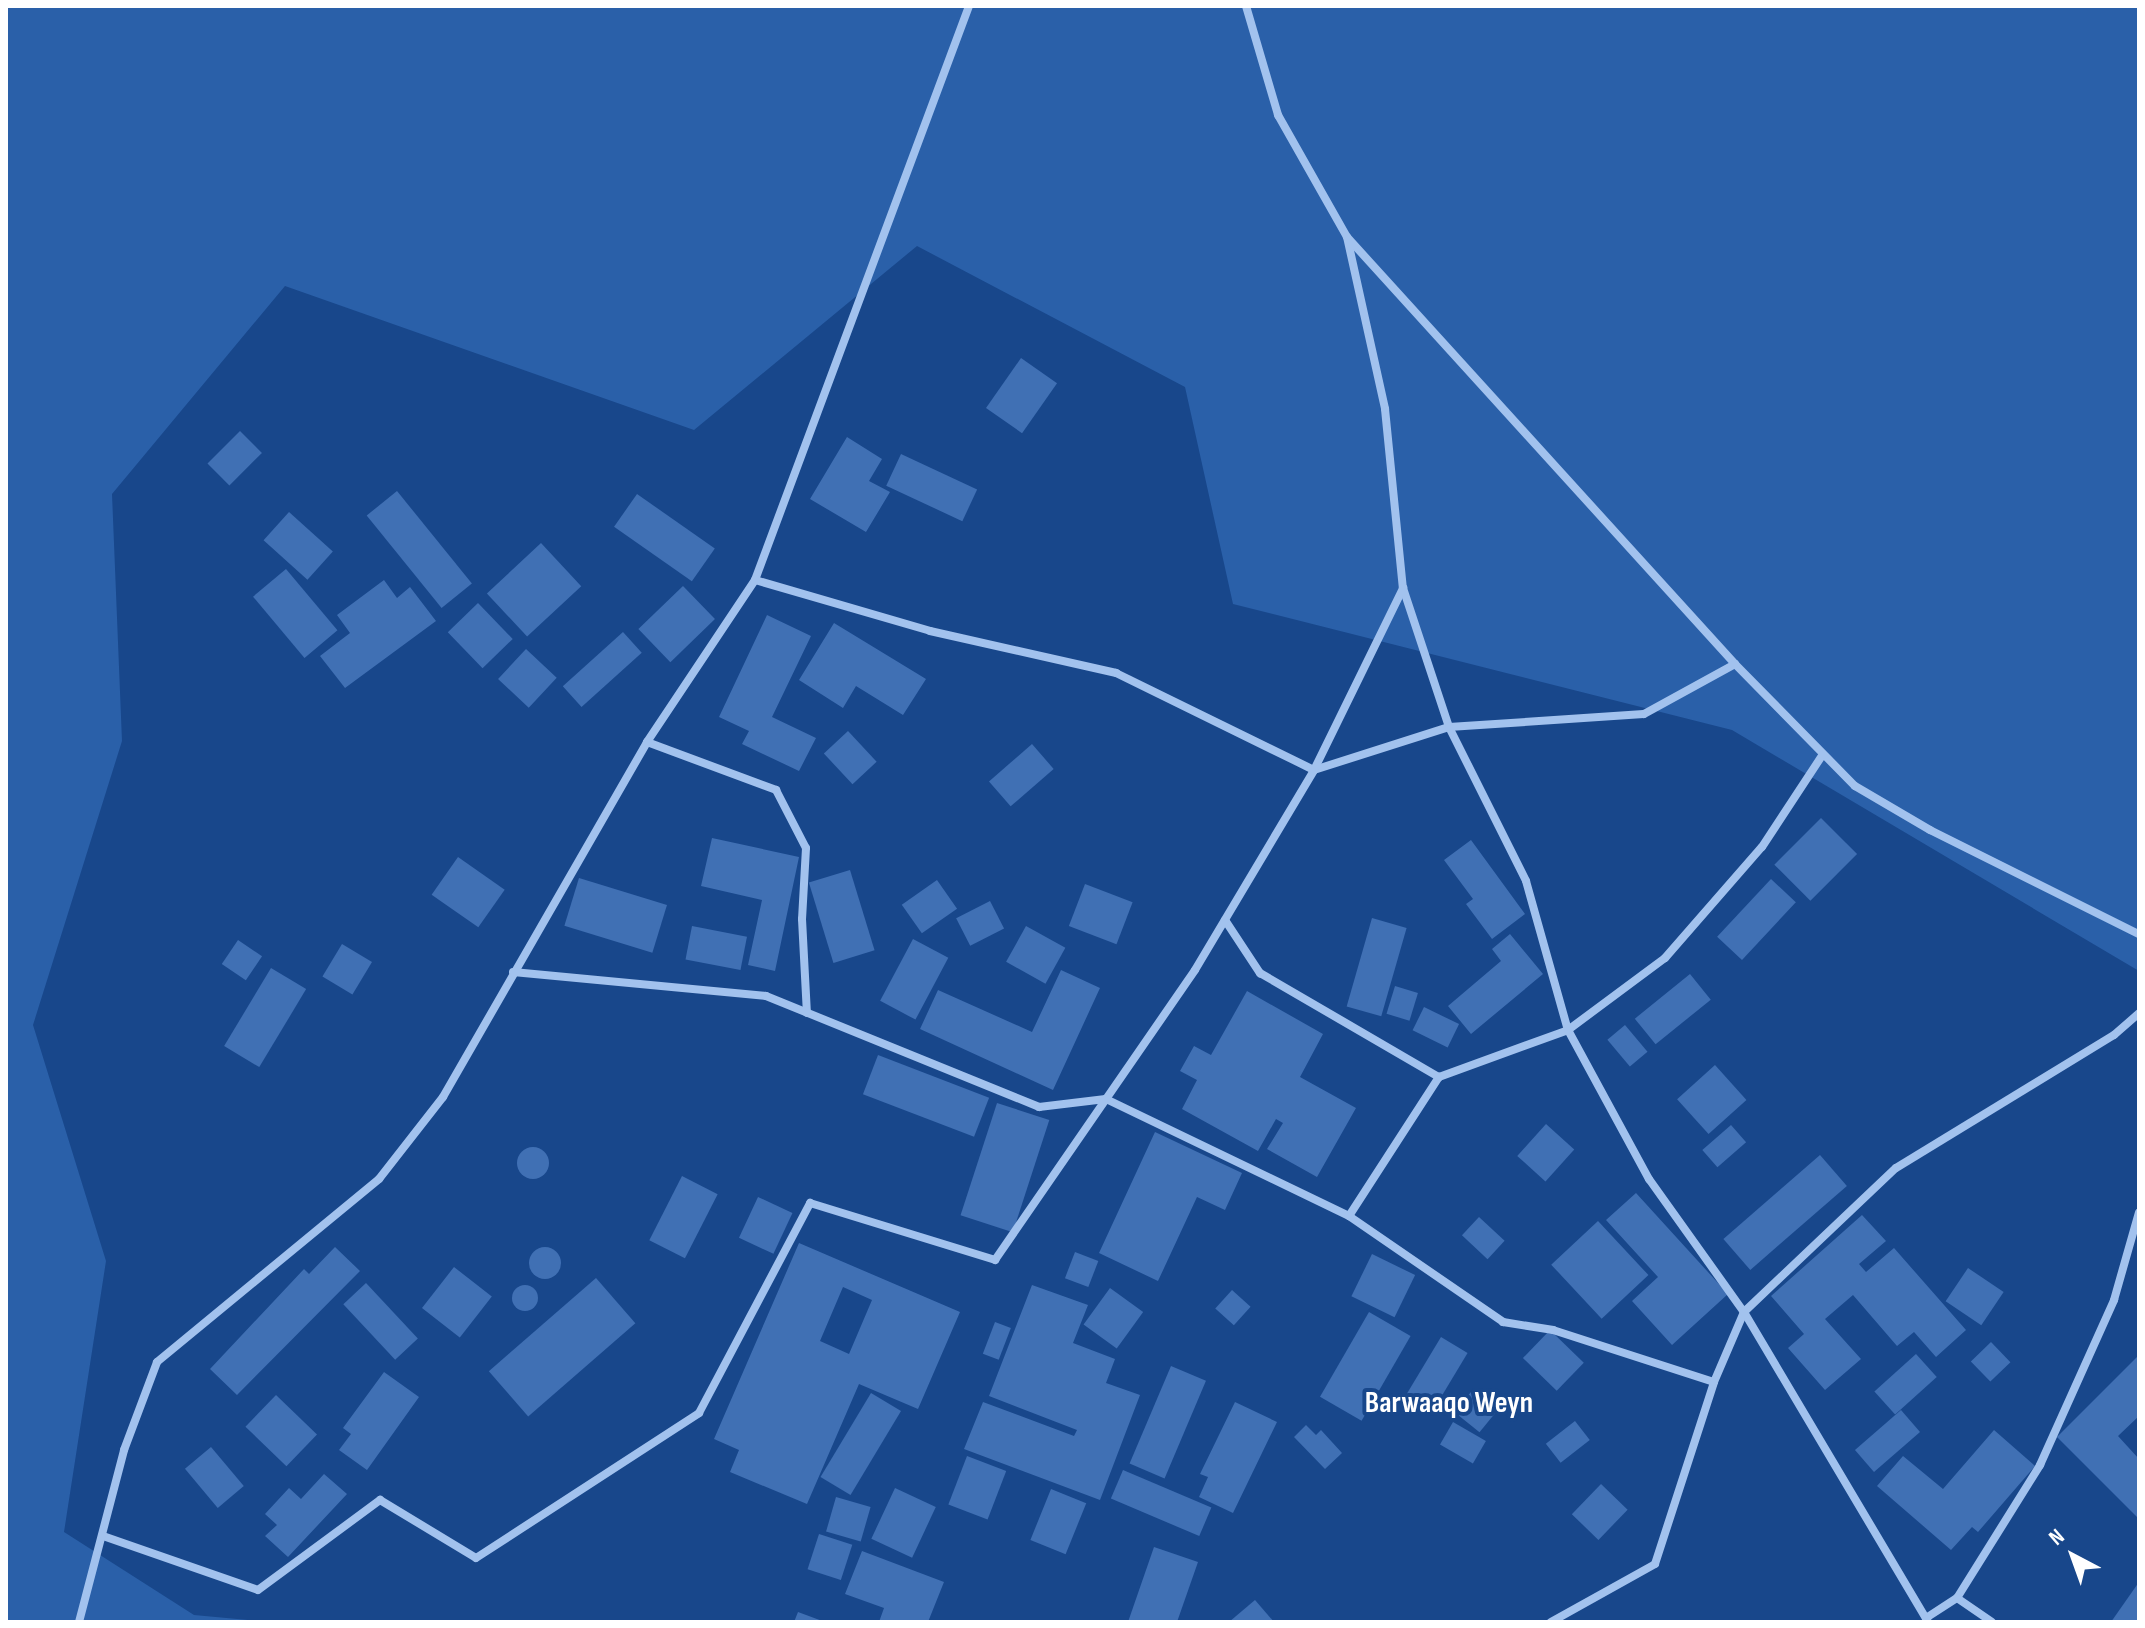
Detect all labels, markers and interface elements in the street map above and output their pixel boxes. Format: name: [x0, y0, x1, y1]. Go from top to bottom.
district label: Barwaaqo Weyn: [1365, 1385, 1533, 1421]
north arrow: [2033, 1516, 2113, 1596]
text: N: [2044, 1523, 2070, 1552]

